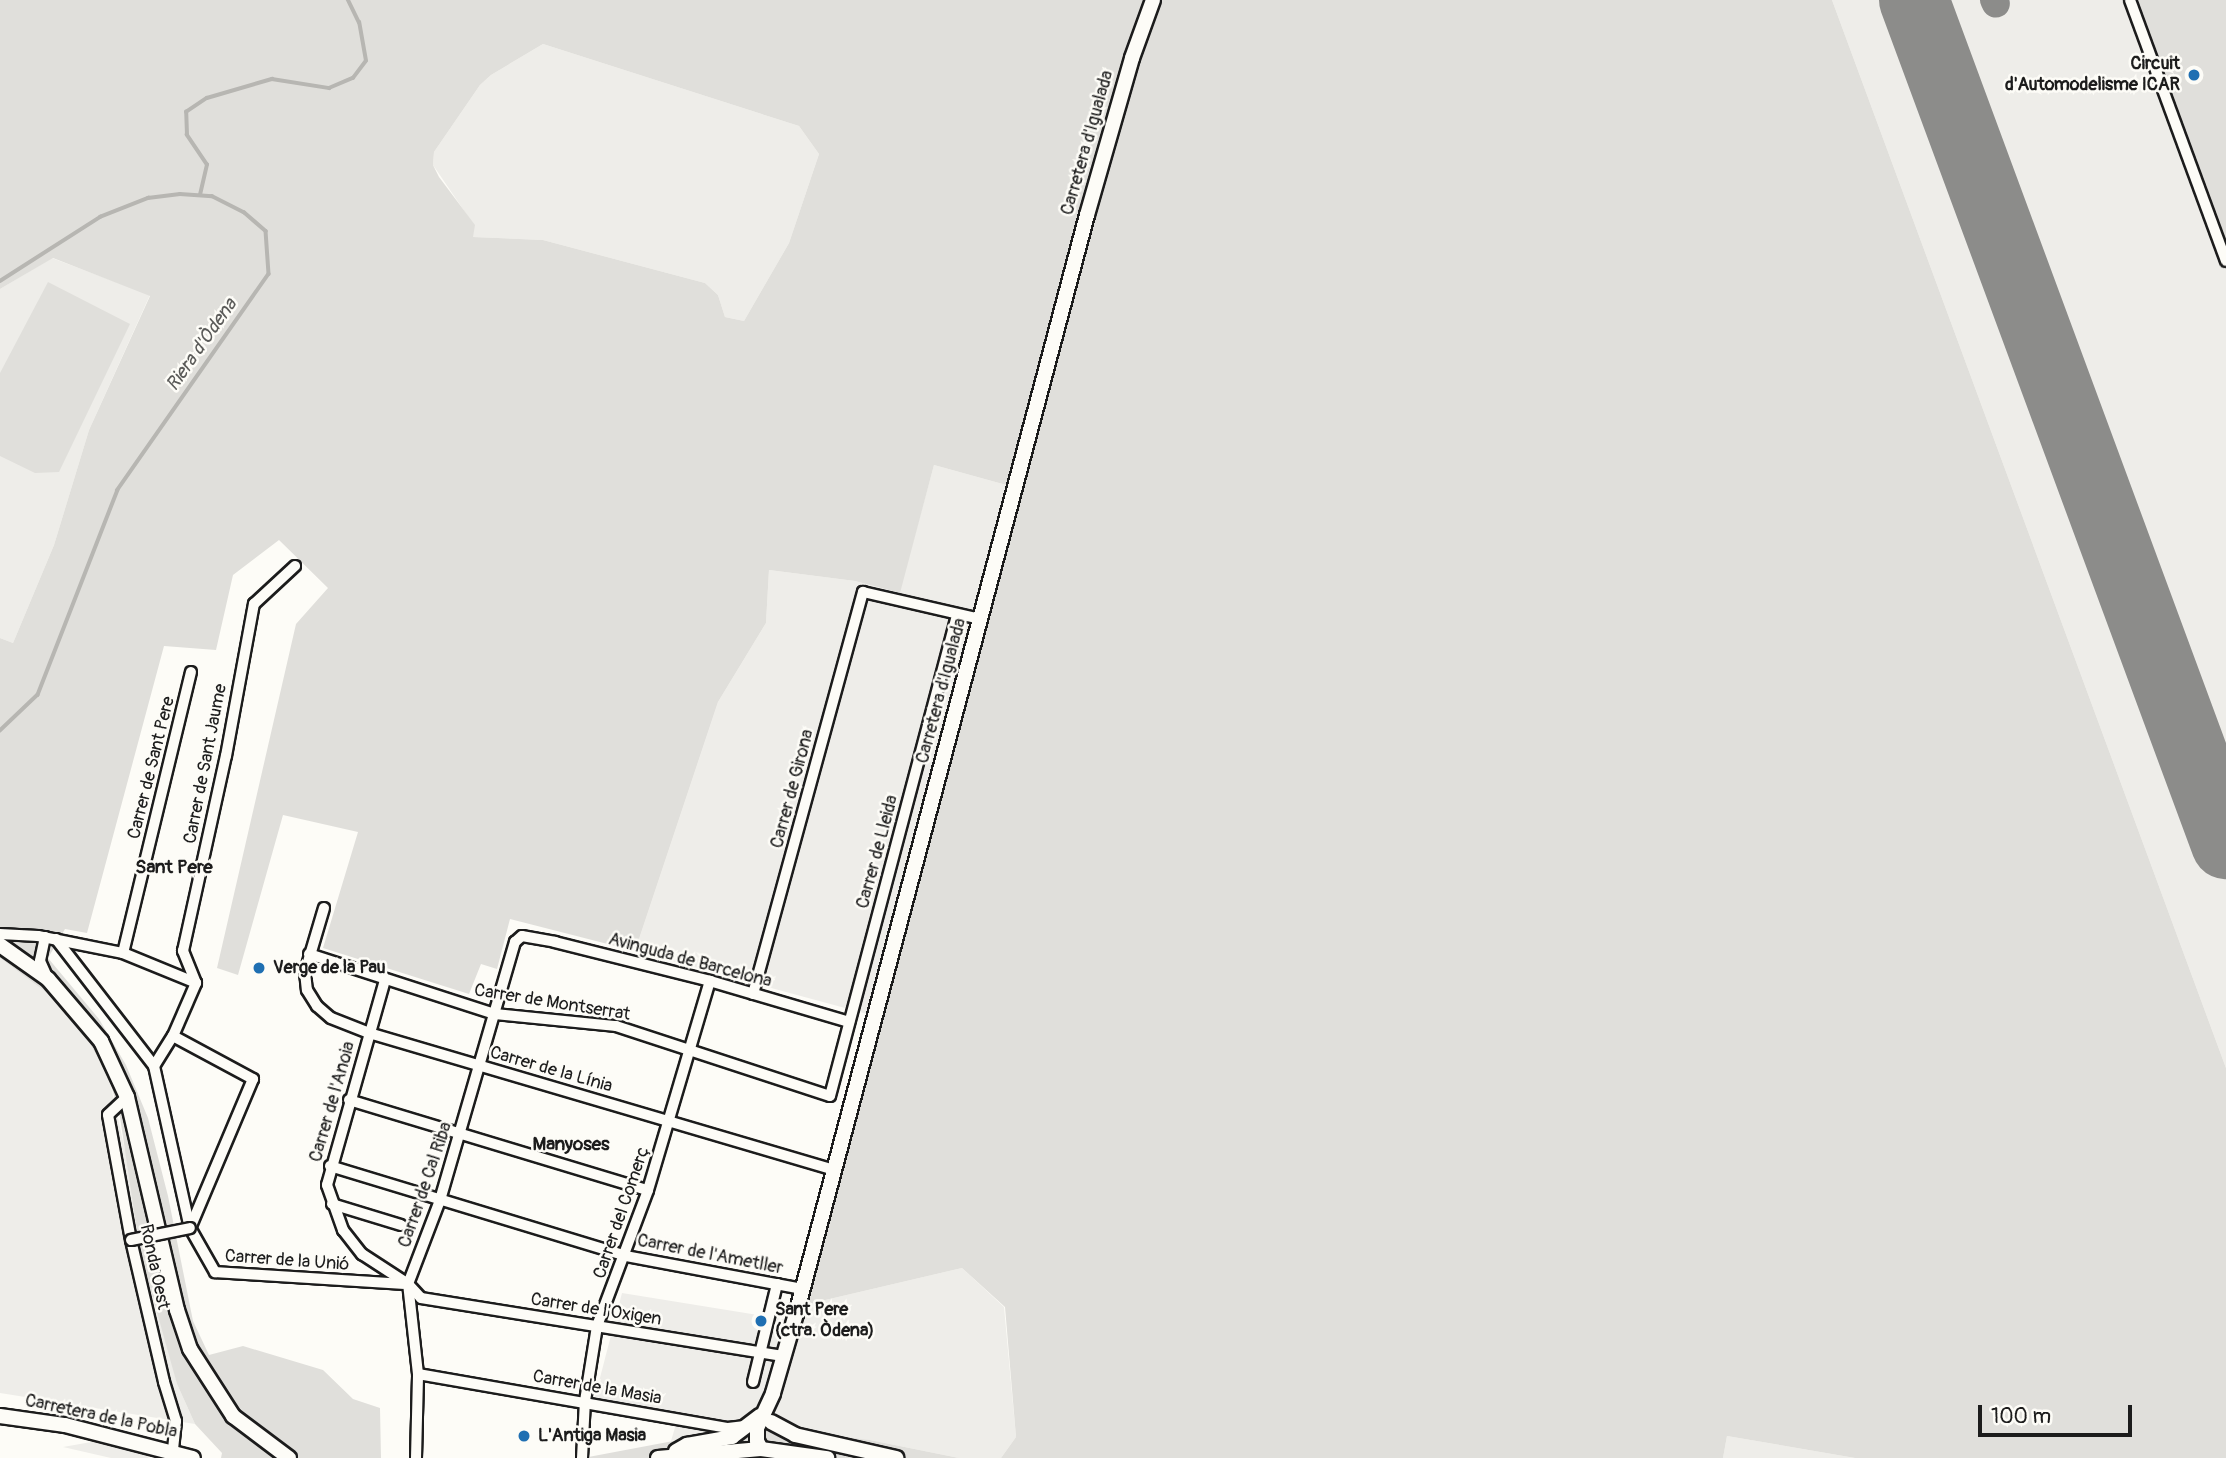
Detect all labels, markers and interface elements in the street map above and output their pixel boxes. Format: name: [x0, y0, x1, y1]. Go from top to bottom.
place label: Circuit d'Automodelisme ICAR: [2005, 54, 2180, 96]
marker: Circuit d'Automodelisme ICAR: [2186, 67, 2202, 83]
street label: Carretera d'Igualada: [1057, 68, 1119, 218]
water label: Riera d'Òdena: [162, 294, 242, 396]
street label: Carretera d'Igualada: [912, 616, 972, 766]
street label: Carrer de Sant Jaume: [180, 682, 232, 846]
street label: Carrer de Sant Pere: [124, 694, 180, 842]
street label: Carrer de Girona: [767, 727, 819, 851]
street label: Carrer de Lleida: [852, 793, 904, 911]
district label: Sant Pere: [135, 857, 213, 879]
street label: Avinguda de Barcelona: [606, 929, 774, 993]
place label: Verge de la Pau: [273, 957, 386, 979]
marker: Verge de la Pau: [251, 960, 267, 976]
street label: Carrer de Montserrat: [473, 980, 631, 1026]
street label: Carrer de l'Anoia: [305, 1039, 361, 1165]
street label: Carrer de la Línia: [487, 1042, 615, 1098]
street label: Carrer de Cal Riba: [394, 1119, 458, 1251]
district label: Manyoses: [533, 1134, 609, 1156]
street label: Carrer del Comerç: [589, 1144, 655, 1282]
street label: Ronda Oest: [134, 1222, 174, 1312]
street label: Carrer de l'Ametller: [635, 1230, 785, 1280]
street label: Carrer de la Unió: [224, 1246, 350, 1276]
street label: Carrer de l'Oxigen: [529, 1289, 663, 1331]
place label: Sant Pere (ctra. Òdena): [775, 1300, 874, 1342]
marker: Sant Pere (ctra. Òdena): [753, 1313, 769, 1329]
street label: Carrer de la Masia: [531, 1366, 663, 1410]
street label: Carretera de la Pobla: [23, 1390, 179, 1444]
scale bar: [1981, 1392, 2135, 1436]
text: 100 m: [1991, 1403, 2051, 1430]
place label: L'Antiga Masia: [538, 1425, 646, 1447]
marker: L'Antiga Masia: [516, 1428, 532, 1444]

